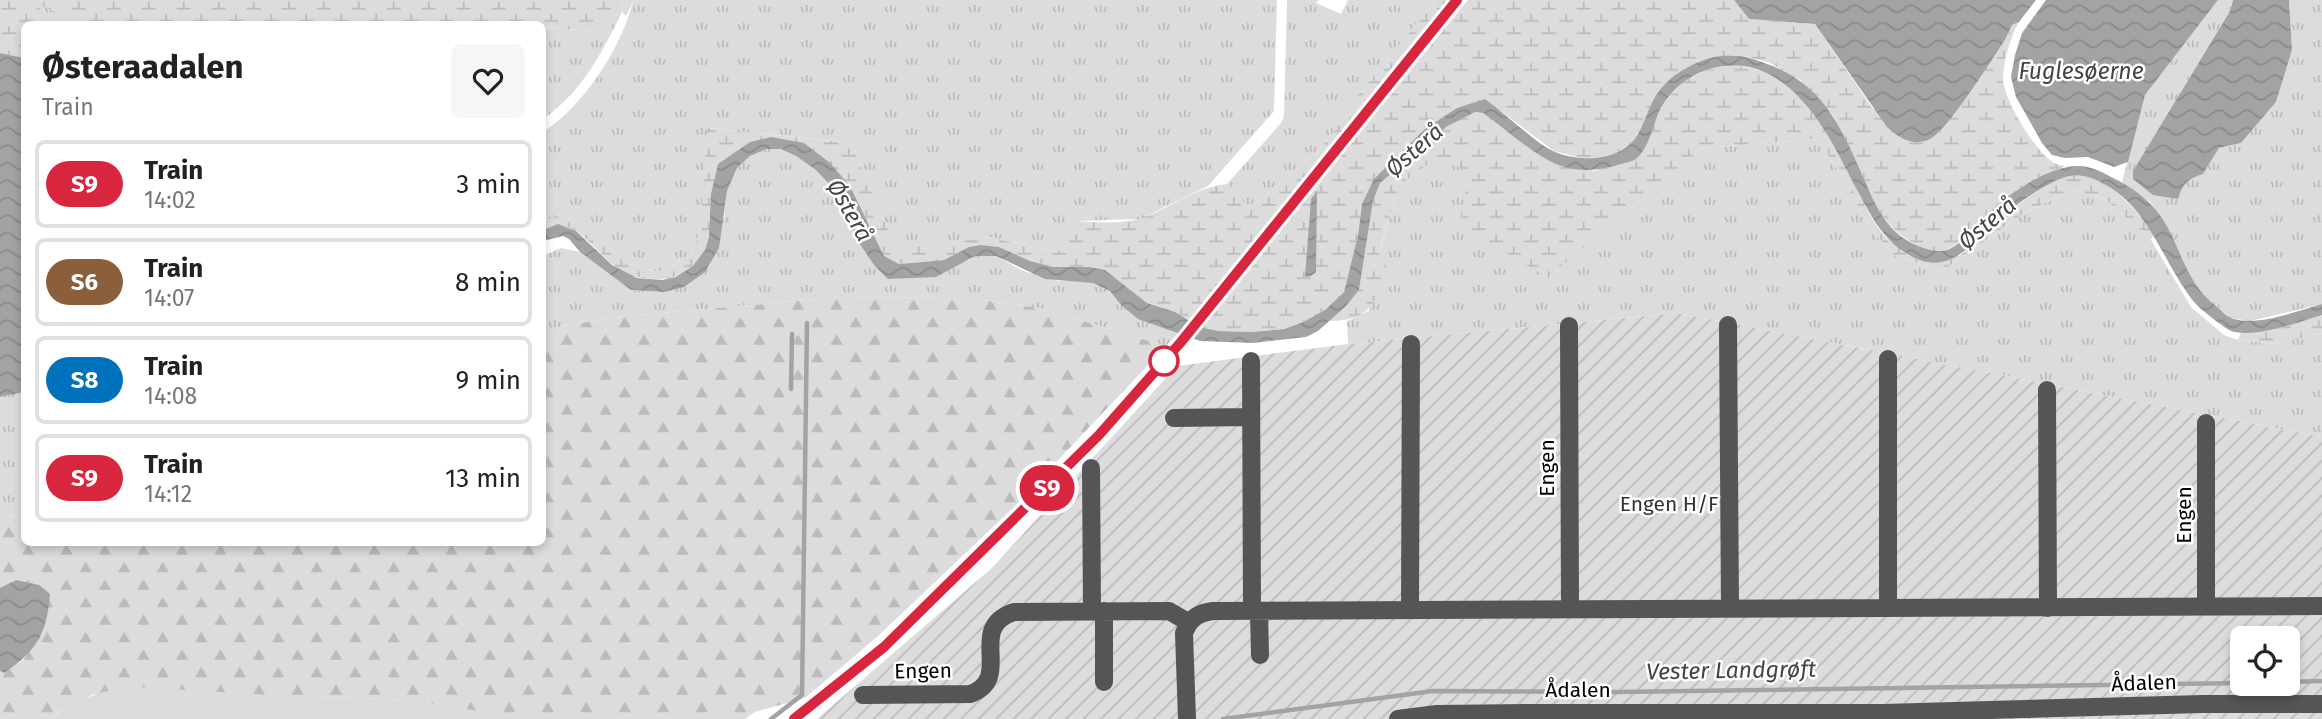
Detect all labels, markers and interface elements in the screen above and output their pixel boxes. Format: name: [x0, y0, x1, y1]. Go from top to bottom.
button: heart: [451, 44, 525, 118]
text: Østeraadalen: [42, 47, 244, 87]
water label: Fuglesøerne: [2018, 57, 2144, 85]
text: Train: [42, 93, 94, 121]
water label: Østerå: [1379, 117, 1449, 183]
text: Train: [144, 155, 203, 186]
text: 3 min: [456, 169, 521, 200]
text: S9: [71, 170, 98, 198]
water label: Østerå: [821, 174, 879, 246]
text: 14:02: [144, 186, 196, 214]
water label: Østerå: [1952, 191, 2022, 255]
text: Train: [144, 253, 203, 284]
text: 8 min: [455, 267, 521, 298]
text: S6: [71, 268, 98, 296]
text: 14:07: [144, 284, 194, 312]
unlabelled marker: [1149, 346, 1179, 376]
text: Train: [144, 351, 203, 382]
text: 9 min: [456, 365, 521, 396]
text: S8: [71, 366, 98, 394]
text: 14:08: [144, 382, 197, 410]
street label: Engen: [1534, 439, 1560, 497]
text: Train: [144, 449, 203, 480]
text: 13 min: [445, 463, 521, 494]
text: S9: [71, 464, 98, 492]
line badge: S9: [1016, 465, 1078, 511]
text: S9: [1034, 474, 1060, 502]
text: 14:12: [144, 480, 192, 508]
street label: Engen: [2171, 486, 2197, 544]
park label: Engen H/F: [1620, 491, 1718, 517]
map controls: [2230, 626, 2300, 696]
button: locate: [2230, 626, 2300, 696]
water label: Vester Landgrøft: [1646, 655, 1817, 685]
street label: Engen: [894, 657, 952, 685]
street label: Ådalen: [2111, 669, 2177, 697]
street label: Ådalen: [1545, 677, 1611, 703]

